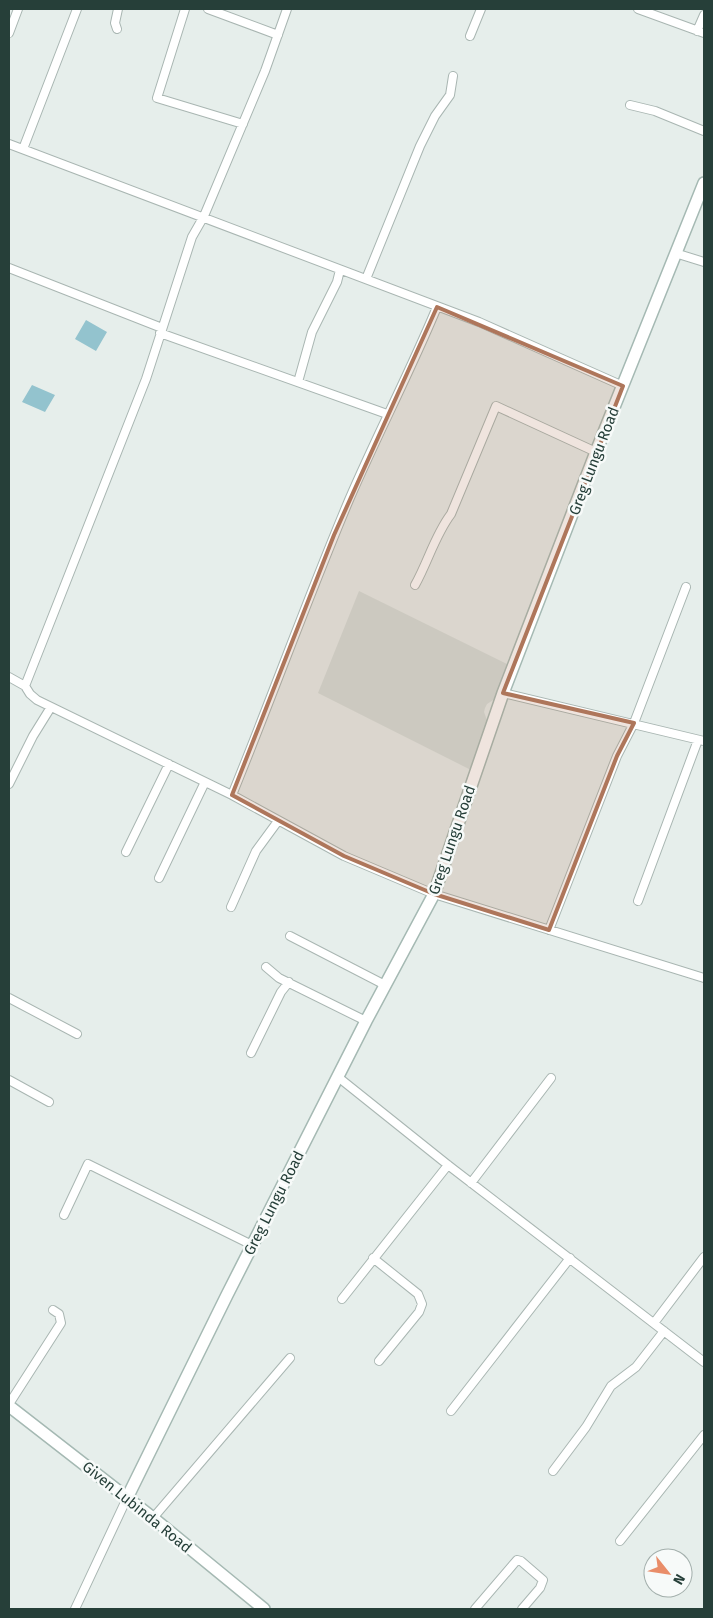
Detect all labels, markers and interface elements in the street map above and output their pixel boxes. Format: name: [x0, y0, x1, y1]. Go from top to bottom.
street label: Greg Lungu Road: [565, 404, 623, 518]
street label: Greg Lungu Road: [425, 783, 479, 897]
street label: Greg Lungu Road: [240, 1148, 308, 1258]
street label: Given Lubinda Road: [79, 1457, 195, 1557]
north arrow: [643, 1548, 693, 1598]
text: N: [669, 1571, 689, 1588]

